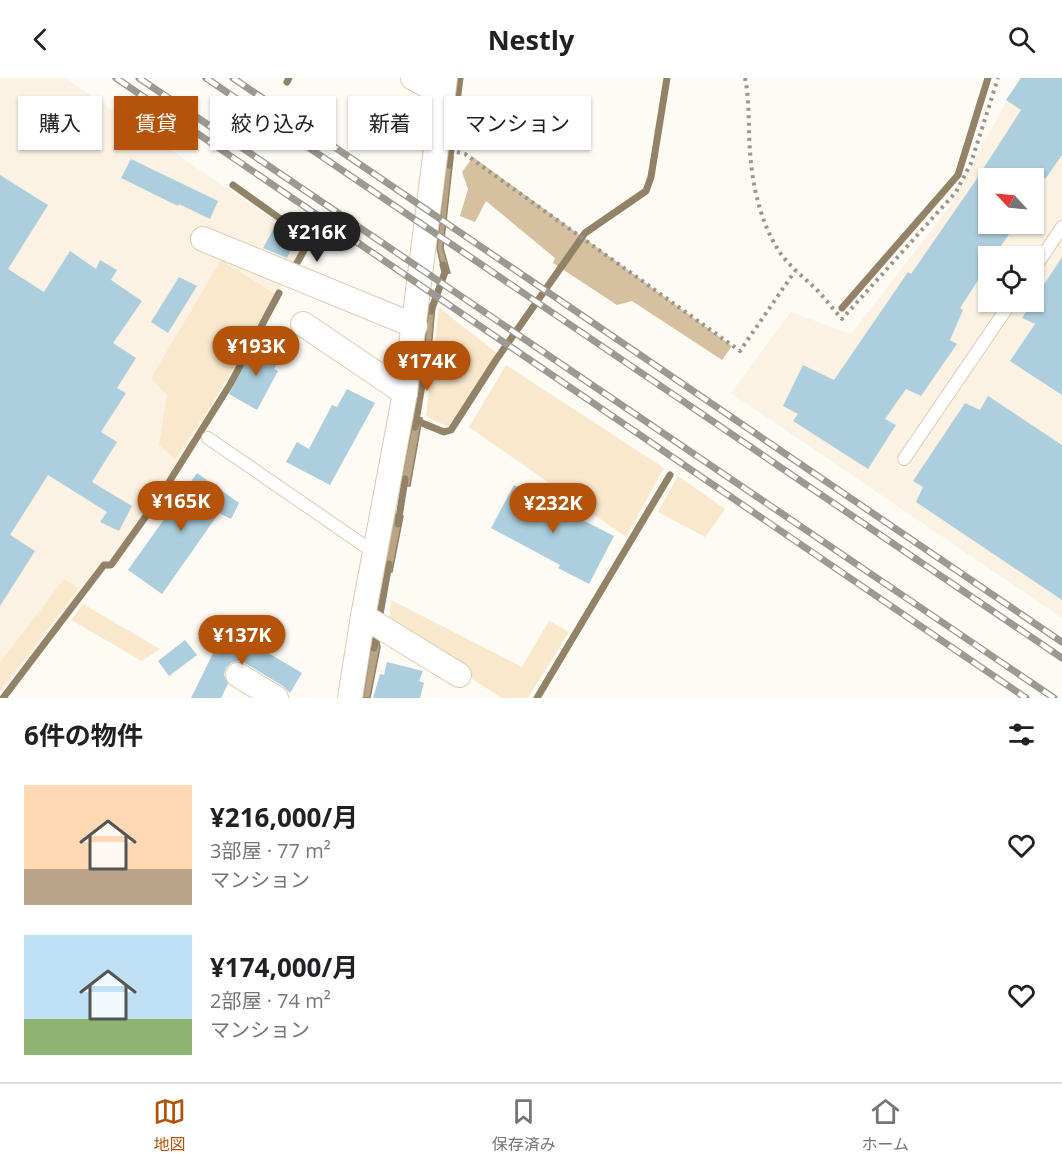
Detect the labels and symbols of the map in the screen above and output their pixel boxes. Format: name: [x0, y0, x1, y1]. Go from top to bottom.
north arrow: [978, 168, 1044, 234]
pin: ¥216K: [275, 212, 359, 263]
pin: ¥193K: [214, 326, 298, 377]
pin: ¥174K: [385, 341, 469, 392]
pin: ¥165K: [139, 481, 223, 532]
pin: ¥232K: [511, 483, 595, 534]
pin: ¥137K: [200, 615, 284, 666]

